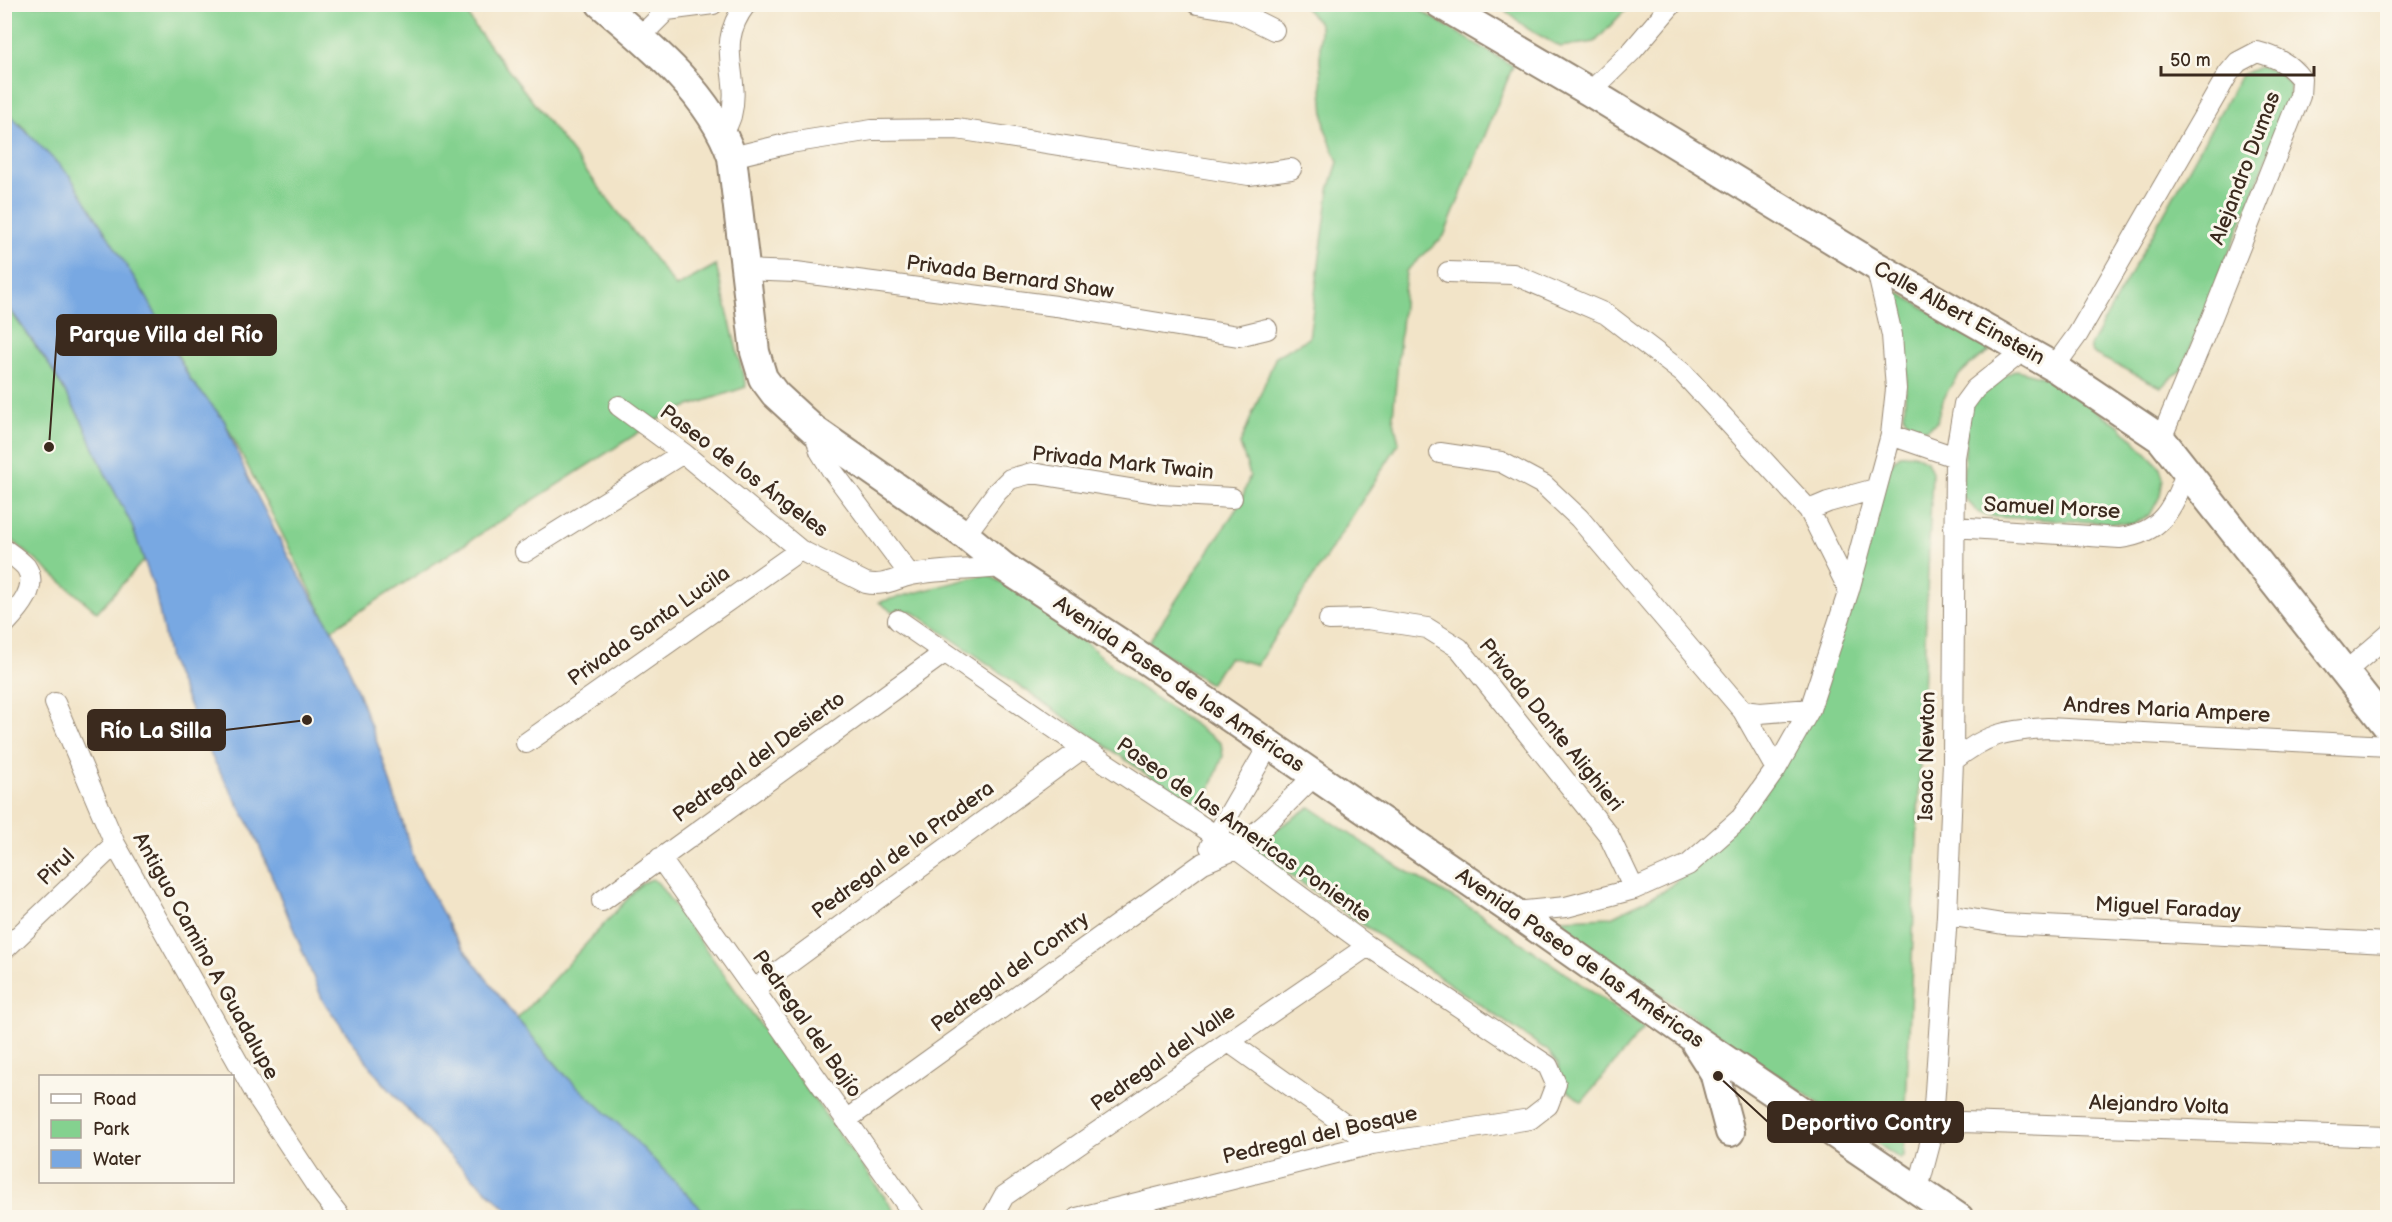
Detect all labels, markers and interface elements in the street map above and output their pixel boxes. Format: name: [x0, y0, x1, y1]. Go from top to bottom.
scale bar: [2161, 39, 2314, 77]
text: 50 m: [2170, 50, 2211, 71]
street label: Alejandro Dumas: [2204, 88, 2286, 248]
street label: Privada Bernard Shaw: [905, 250, 1115, 304]
street label: Calle Albert Einstein: [1869, 256, 2049, 370]
callout: Parque Villa del Río: [57, 315, 276, 355]
text: Parque Villa del Río: [69, 322, 263, 349]
street label: Paseo de los Ángeles: [655, 400, 833, 542]
street label: Privada Mark Twain: [1031, 441, 1215, 485]
street label: Samuel Morse: [1983, 492, 2121, 524]
street label: Privada Santa Lucila: [563, 561, 735, 691]
street label: Avenida Paseo de las Américas: [1049, 591, 1309, 777]
street label: Privada Dante Alighieri: [1474, 634, 1628, 816]
street label: Pedregal del Desierto: [668, 686, 850, 828]
street label: Isaac Newton: [1913, 691, 1941, 821]
street label: Andres Maria Ampere: [2063, 692, 2271, 728]
callout: Río La Silla: [88, 710, 225, 750]
text: Río La Silla: [100, 718, 212, 745]
street label: Paseo de las Americas Poniente: [1112, 732, 1376, 928]
street label: Pedregal de la Pradera: [807, 776, 999, 924]
street label: Antiguo Camino A Guadalupe: [127, 828, 285, 1084]
street label: Pirul: [32, 843, 80, 891]
street label: Avenida Paseo de las Américas: [1451, 863, 1709, 1053]
street label: Miguel Faraday: [2095, 892, 2242, 924]
street label: Pedregal del Contry: [926, 906, 1094, 1038]
street label: Pedregal del Bajío: [747, 946, 867, 1102]
street label: Pedregal del Valle: [1086, 999, 1240, 1117]
legend: [39, 1075, 234, 1183]
text: Road: [93, 1089, 137, 1110]
street label: Alejandro Volta: [2088, 1090, 2230, 1120]
street label: Pedregal del Bosque: [1220, 1100, 1420, 1170]
callout: Deportivo Contry: [1768, 1102, 1963, 1142]
text: Deportivo Contry: [1781, 1110, 1951, 1137]
text: Park: [93, 1119, 129, 1140]
text: Water: [93, 1149, 141, 1170]

